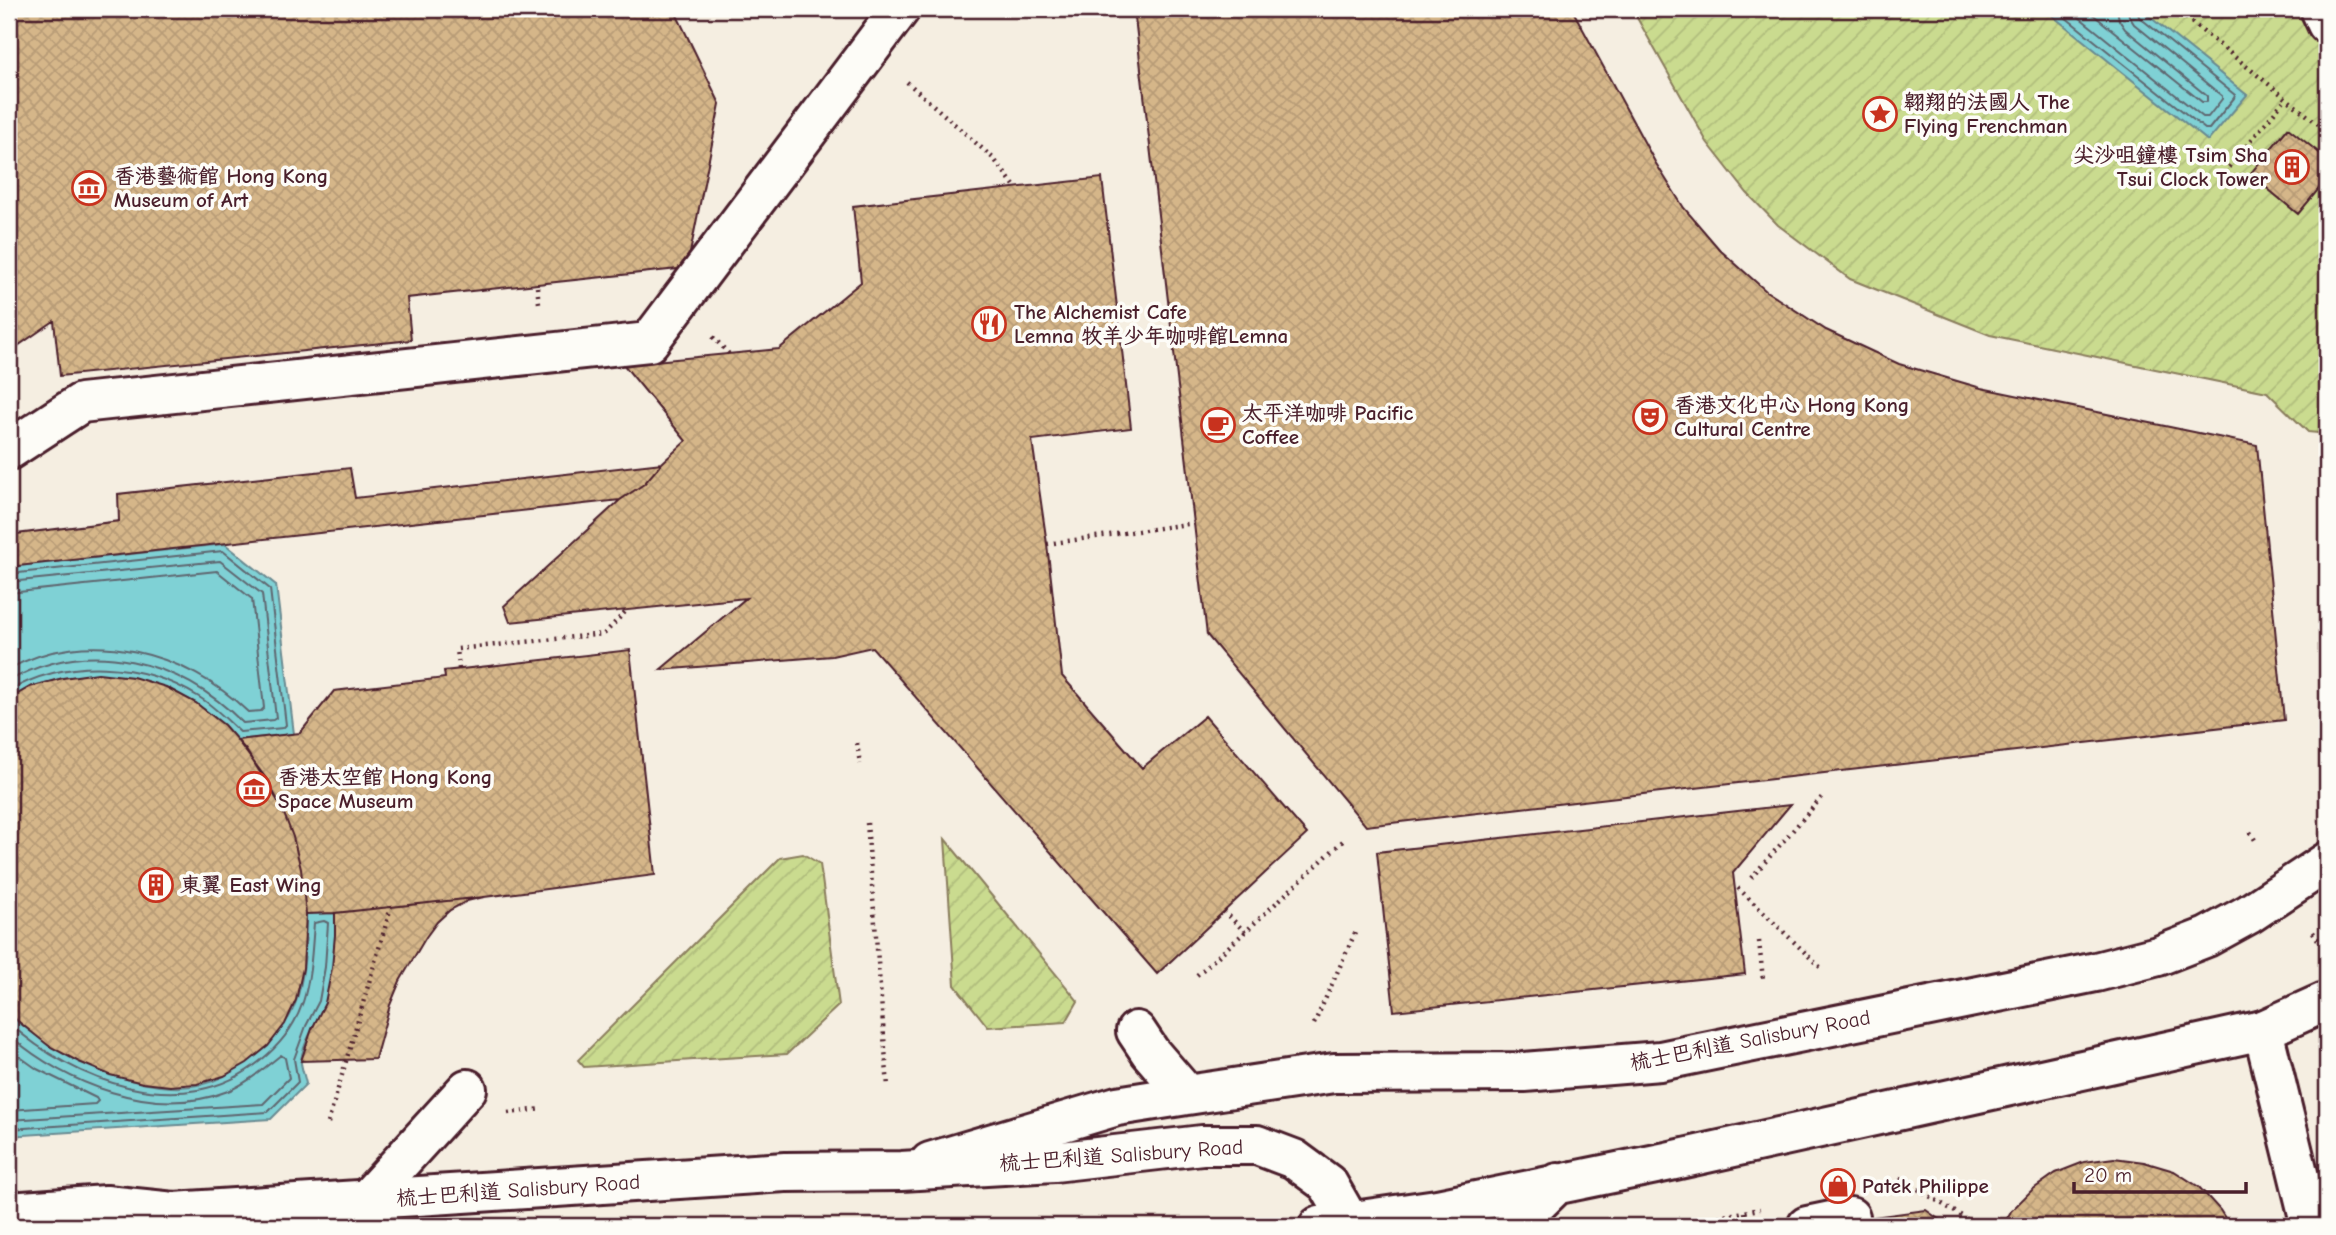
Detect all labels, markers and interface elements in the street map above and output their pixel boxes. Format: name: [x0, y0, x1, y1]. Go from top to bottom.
place label: 翱翔的法國人 The Flying Frenchman: [1904, 90, 2070, 138]
place icon: 翱翔的法國人 The Flying Frenchman: [1861, 95, 1899, 133]
place label: 尖沙咀鐘樓 Tsim Sha Tsui Clock Tower: [2073, 143, 2269, 191]
building icon: 尖沙咀鐘樓 Tsim Sha Tsui Clock Tower: [2273, 148, 2311, 186]
place label: 香港藝術館 Hong Kong Museum of Art: [114, 164, 328, 212]
museum icon: 香港藝術館 Hong Kong Museum of Art: [70, 169, 108, 207]
place label: The Alchemist Cafe Lemna 牧羊少年咖啡館Lemna: [1014, 300, 1288, 348]
restaurant icon: The Alchemist Cafe Lemna 牧羊少年咖啡館Lemna: [970, 305, 1008, 343]
place label: 香港文化中心 Hong Kong Cultural Centre: [1674, 393, 1909, 441]
theatre icon: 香港文化中心 Hong Kong Cultural Centre: [1631, 398, 1669, 436]
place label: 太平洋咖啡 Pacific Coffee: [1242, 401, 1414, 449]
cafe icon: 太平洋咖啡 Pacific Coffee: [1199, 406, 1237, 444]
place label: 香港太空館 Hong Kong Space Museum: [278, 765, 492, 813]
museum icon: 香港太空館 Hong Kong Space Museum: [235, 770, 273, 808]
building icon: 東翼 East Wing: [137, 866, 175, 904]
place label: 東翼 East Wing: [180, 873, 322, 897]
street label: 梳士巴利道 Salisbury Road: [1628, 1005, 1872, 1075]
street label: 梳士巴利道 Salisbury Road: [998, 1134, 1244, 1176]
scale bar: [2074, 1151, 2245, 1195]
text: 20 m: [2084, 1163, 2132, 1187]
shop icon: Patek Philippe: [1819, 1167, 1857, 1205]
street label: 梳士巴利道 Salisbury Road: [395, 1169, 641, 1211]
place label: Patek Philippe: [1862, 1174, 1989, 1198]

